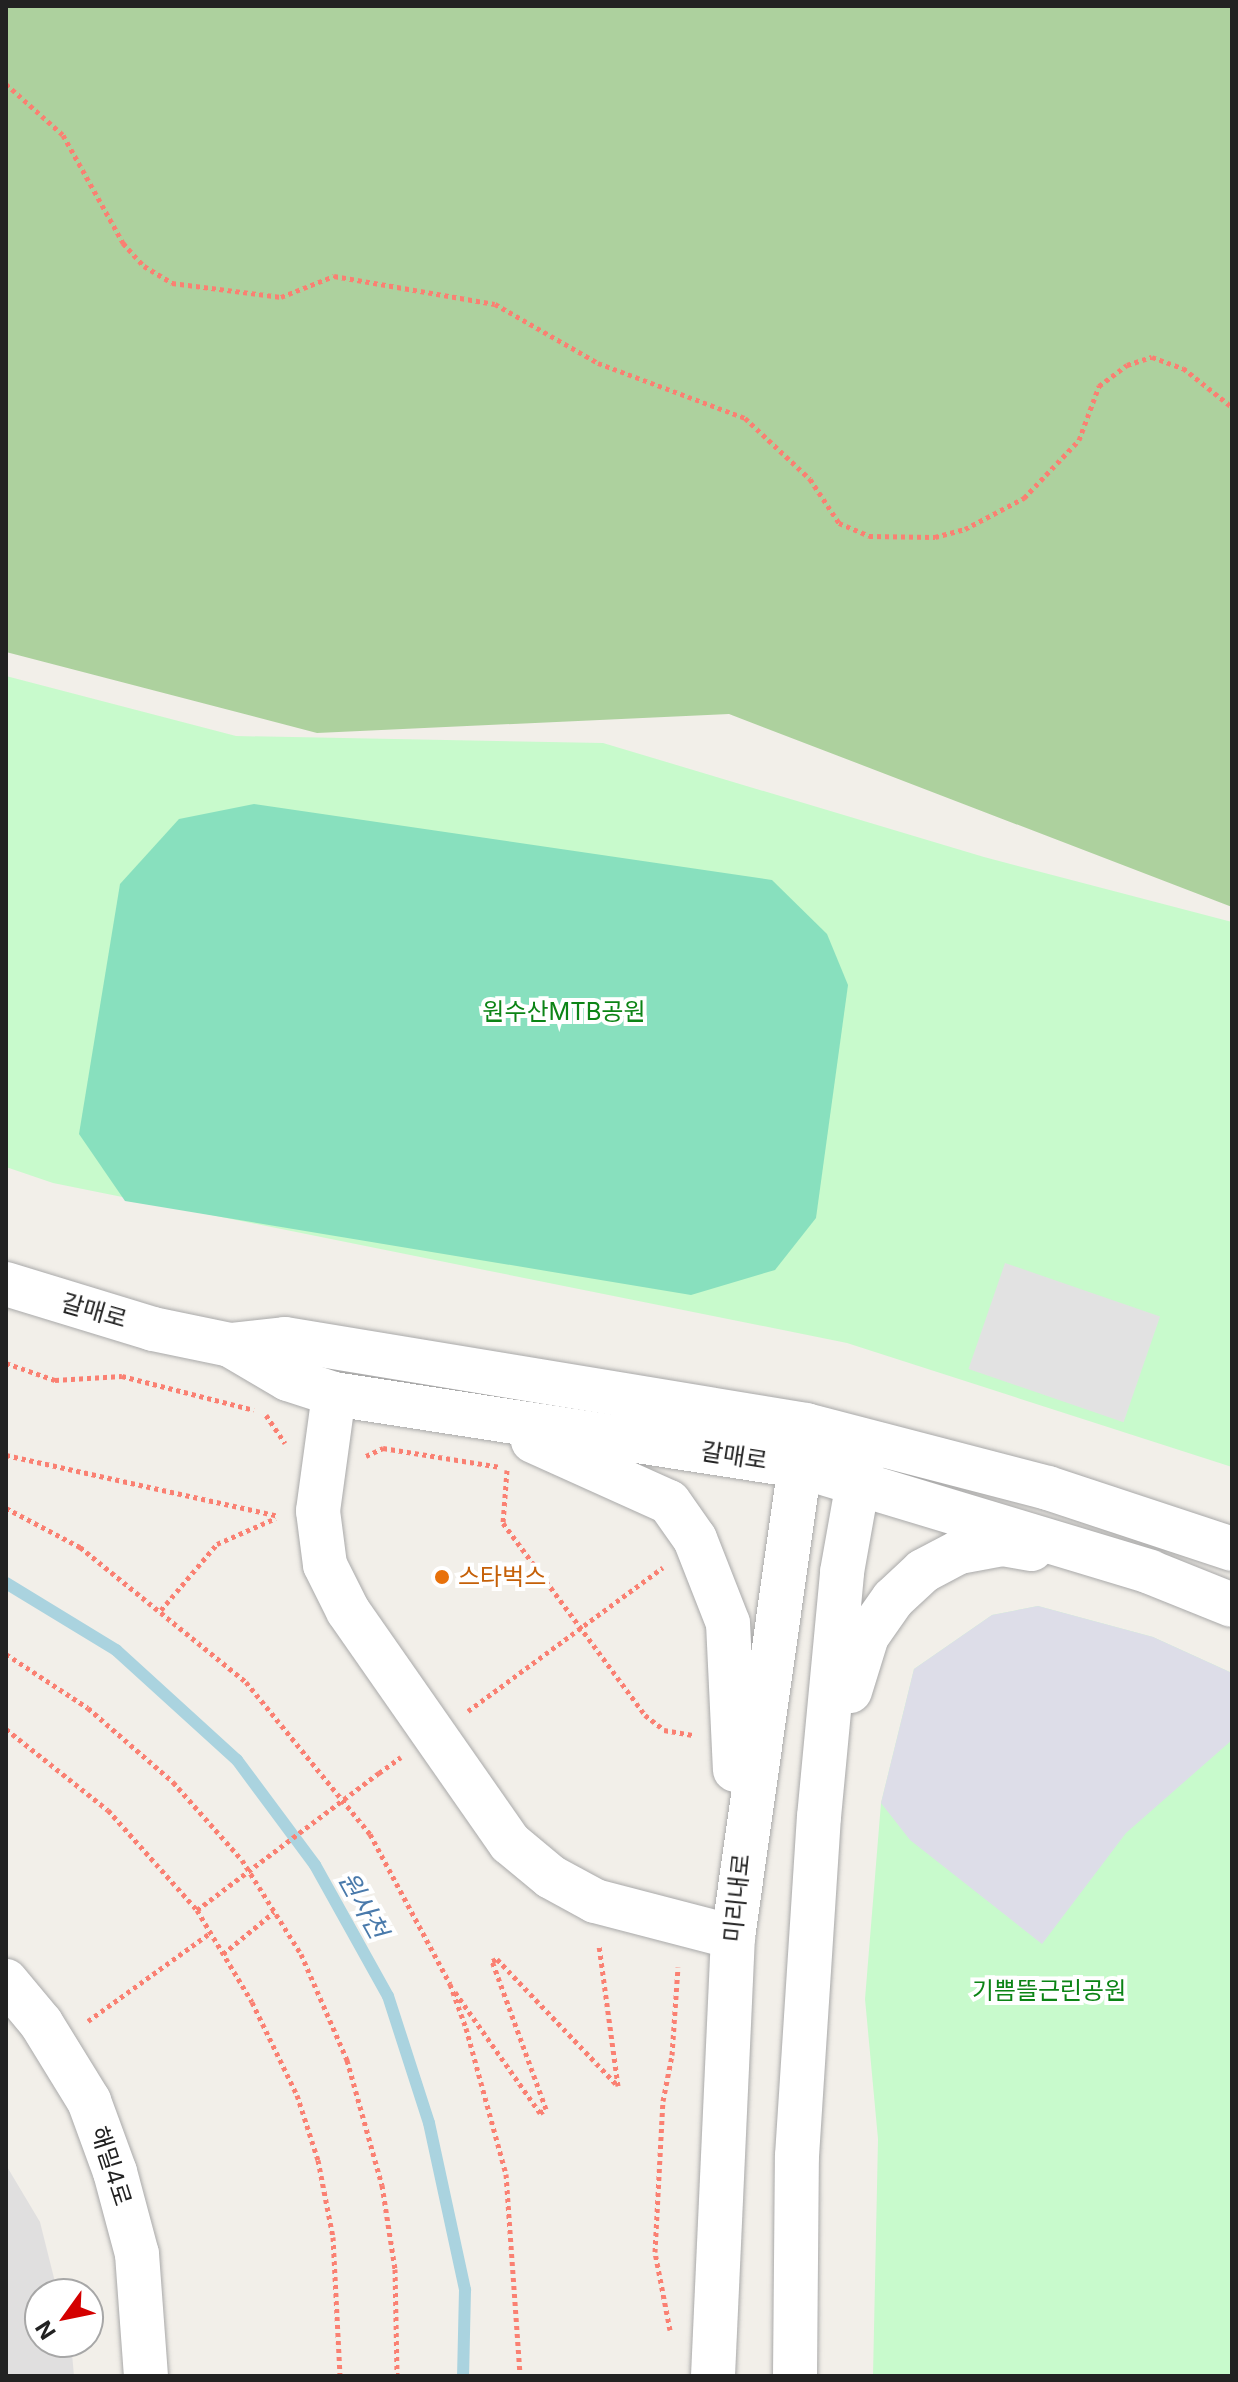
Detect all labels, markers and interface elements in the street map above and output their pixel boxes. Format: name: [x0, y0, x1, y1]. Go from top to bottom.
park label: 원수산MTB공원: [482, 998, 646, 1026]
street label: 갈매로: [58, 1288, 130, 1334]
street label: 갈매로: [699, 1437, 769, 1475]
place label: 스타벅스: [458, 1563, 546, 1591]
marker: 스타벅스: [433, 1568, 451, 1586]
street label: 미리내로: [718, 1853, 756, 1943]
water label: 원사천: [332, 1866, 394, 1944]
park label: 기쁨뜰근린공원: [972, 1977, 1126, 2005]
street label: 해밀4로: [85, 2123, 137, 2209]
north arrow: [24, 2278, 104, 2358]
text: N: [30, 2316, 61, 2344]

